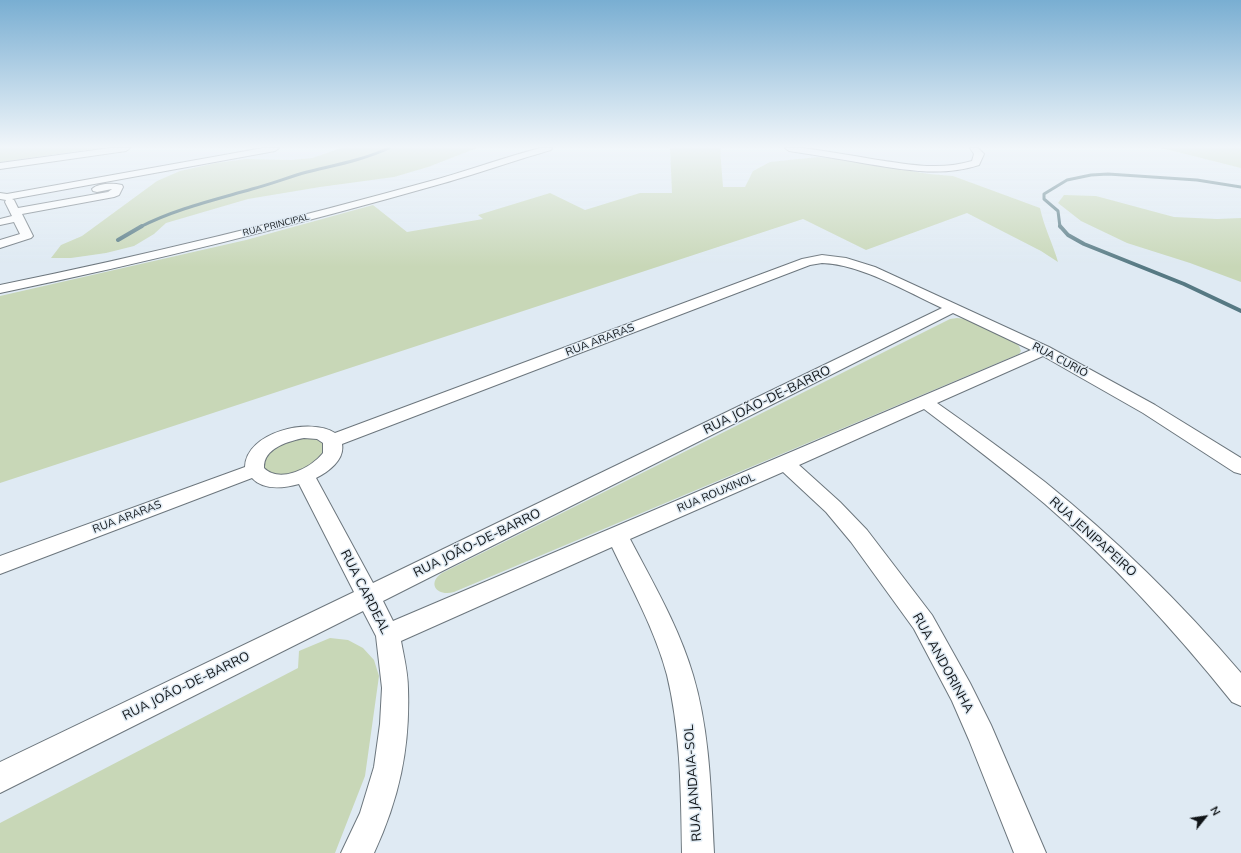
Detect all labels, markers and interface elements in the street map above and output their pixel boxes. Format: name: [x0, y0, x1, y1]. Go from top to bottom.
street label: RUA PRINCIPAL: [242, 212, 310, 238]
street label: RUA ARARAS: [564, 321, 636, 359]
street label: RUA CURIÓ: [1030, 340, 1090, 380]
street label: RUA JOÃO-DE-BARRO: [701, 362, 833, 438]
street label: RUA ROUXINOL: [675, 471, 757, 515]
street label: RUA JENIPAPEIRO: [1046, 494, 1140, 580]
street label: RUA ARARAS: [91, 498, 163, 536]
street label: RUA JOÃO-DE-BARRO: [411, 505, 543, 581]
street label: RUA CARDEAL: [337, 547, 393, 637]
street label: RUA ANDORINHA: [909, 610, 977, 716]
street label: RUA JOÃO-DE-BARRO: [120, 648, 252, 724]
street label: RUA JANDAIA-SOL: [681, 724, 705, 842]
north arrow: [1185, 797, 1225, 837]
text: N: [1207, 804, 1224, 818]

